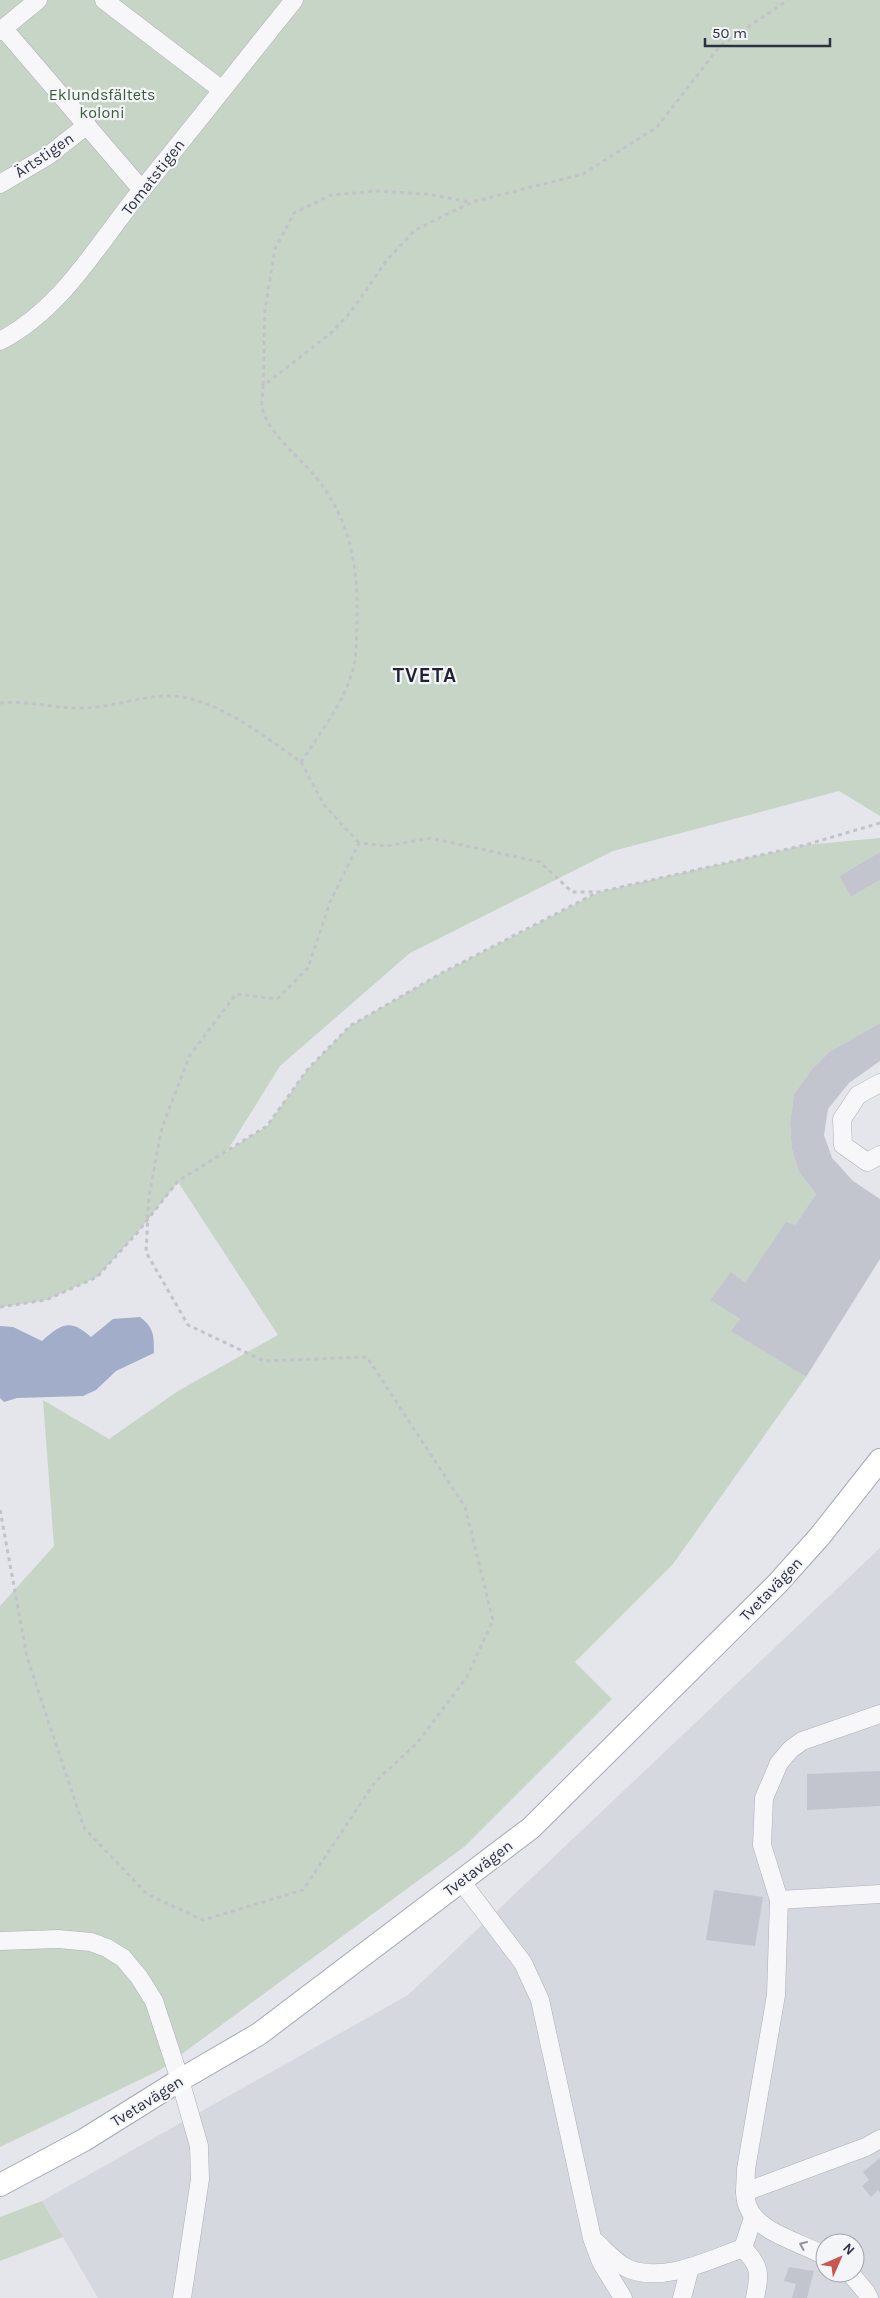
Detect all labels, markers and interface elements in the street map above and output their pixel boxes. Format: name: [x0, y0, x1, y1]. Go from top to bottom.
scale bar: [705, 15, 830, 47]
text: 50 m: [712, 24, 747, 42]
park label: Eklundsfältets koloni: [49, 85, 155, 122]
street label: Ärtstigen: [11, 128, 77, 182]
street label: Tomatstigen: [117, 135, 189, 219]
district label: TVETA: [393, 663, 457, 687]
street label: Tvetavägen: [736, 1553, 806, 1625]
street label: Tvetavägen: [440, 1836, 516, 1900]
street label: Tvetavägen: [107, 2071, 187, 2131]
north arrow: [815, 2233, 865, 2283]
text: N: [839, 2240, 858, 2259]
one-way arrow: [799, 2241, 808, 2252]

